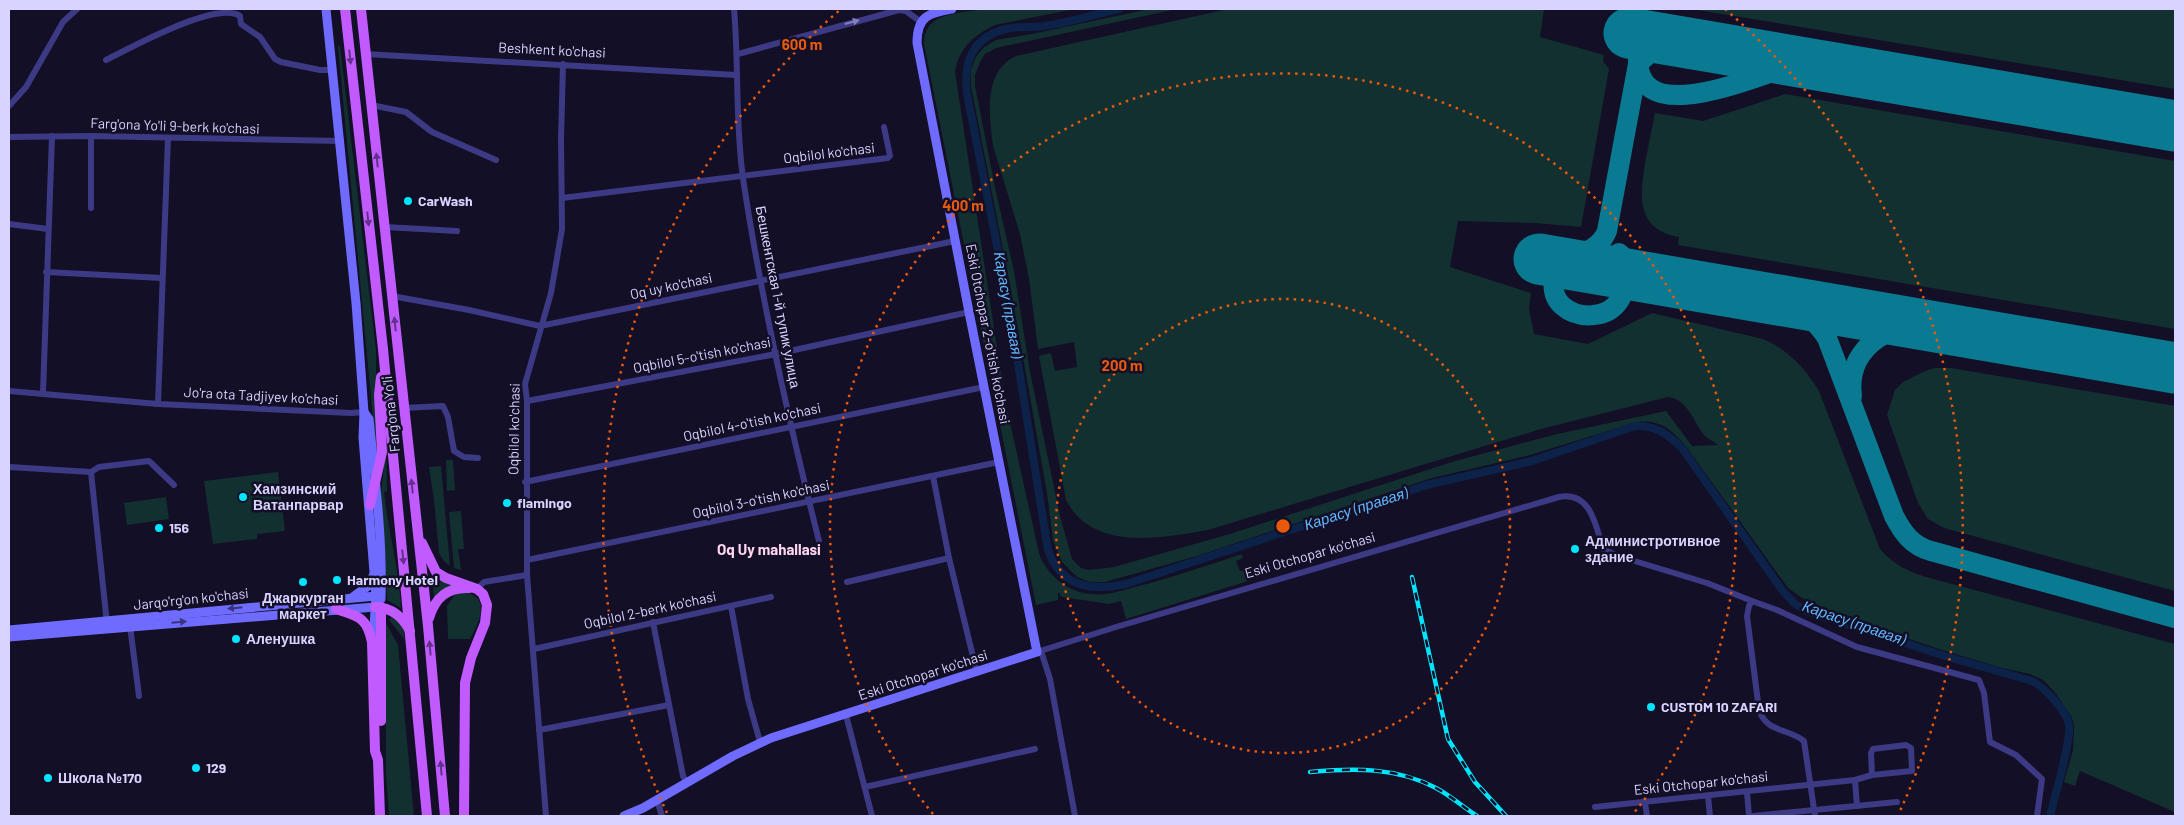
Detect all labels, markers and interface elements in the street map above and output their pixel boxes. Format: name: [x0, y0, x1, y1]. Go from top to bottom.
one-way arrow: [845, 18, 860, 26]
text: 600 m: [782, 35, 822, 53]
street label: Beshkent ko'chasi: [498, 38, 606, 61]
one-way arrow: [346, 50, 354, 66]
street label: Farg'ona Yo'li 9-berk ko'chasi: [90, 114, 260, 137]
street label: Oqbilol ko'chasi: [782, 138, 876, 167]
one-way arrow: [373, 152, 381, 168]
place label: CarWash: [418, 192, 473, 209]
marker: CarWash: [402, 195, 414, 207]
text: 400 m: [942, 196, 984, 214]
street label: Бешкентская 1-й тупик улица: [752, 204, 805, 390]
one-way arrow: [364, 211, 372, 227]
street label: Eski Otchopar 2-o'tish ko'chasi: [963, 242, 1014, 425]
water label: Карасу (правая): [991, 250, 1027, 361]
street label: Oq uy ko'chasi: [628, 269, 714, 303]
one-way arrow: [391, 316, 399, 332]
street label: Oqbilol 5-o'tish ko'chasi: [632, 333, 772, 376]
text: 200 m: [1101, 356, 1143, 374]
street label: Farg'ona Yo'li: [378, 375, 403, 453]
street label: Jo'ra ota Tadjiyev ko'chasi: [183, 383, 339, 408]
street label: Oqbilol ko'chasi: [504, 383, 523, 475]
street label: Oqbilol 4-o'tish ko'chasi: [682, 399, 822, 444]
street label: Oqbilol 3-o'tish ko'chasi: [691, 476, 831, 521]
one-way arrow: [408, 478, 416, 494]
place label: Хамзинский Ватанпарвар: [253, 480, 344, 513]
water label: Карасу (правая): [1302, 482, 1411, 533]
marker: Хамзинский Ватанпарвар: [237, 491, 249, 503]
place label: flamingo: [517, 494, 572, 511]
marker: flamingo: [501, 497, 513, 509]
centre of rings: [1274, 517, 1292, 535]
place label: 156: [169, 519, 190, 536]
marker: 156: [153, 522, 165, 534]
street label: Eski Otchopar ko'chasi: [1243, 528, 1377, 581]
place label: Администротивное здание: [1585, 532, 1720, 565]
district label: Oq Uy mahallasi: [717, 540, 821, 558]
marker: Администротивное здание: [1569, 543, 1581, 555]
one-way arrow: [399, 549, 407, 565]
place label: Harmony Hotel: [347, 571, 438, 588]
marker: Harmony Hotel: [331, 574, 343, 586]
marker: Джаркурган маркет: [297, 576, 309, 588]
street label: Jarqo'rg'on ko'chasi: [132, 584, 249, 613]
street label: Oqbilol 2-berk ko'chasi: [582, 587, 718, 632]
place label: Джаркурган маркет: [262, 589, 344, 622]
water label: Карасу (правая): [1800, 596, 1909, 649]
one-way arrow: [227, 604, 243, 612]
one-way arrow: [172, 618, 188, 626]
place label: Аленушка: [246, 630, 316, 647]
marker: Аленушка: [230, 633, 242, 645]
one-way arrow: [426, 640, 434, 656]
street label: Eski Otchopar ko'chasi: [856, 646, 990, 703]
place label: CUSTOM 10 ZAFARI: [1661, 698, 1777, 715]
marker: CUSTOM 10 ZAFARI: [1645, 701, 1657, 713]
place label: 129: [206, 759, 226, 776]
one-way arrow: [436, 759, 444, 775]
marker: 129: [190, 762, 202, 774]
street label: Eski Otchopar ko'chasi: [1633, 767, 1769, 798]
place label: Школа №170: [58, 769, 142, 786]
marker: Школа №170: [42, 772, 54, 784]

